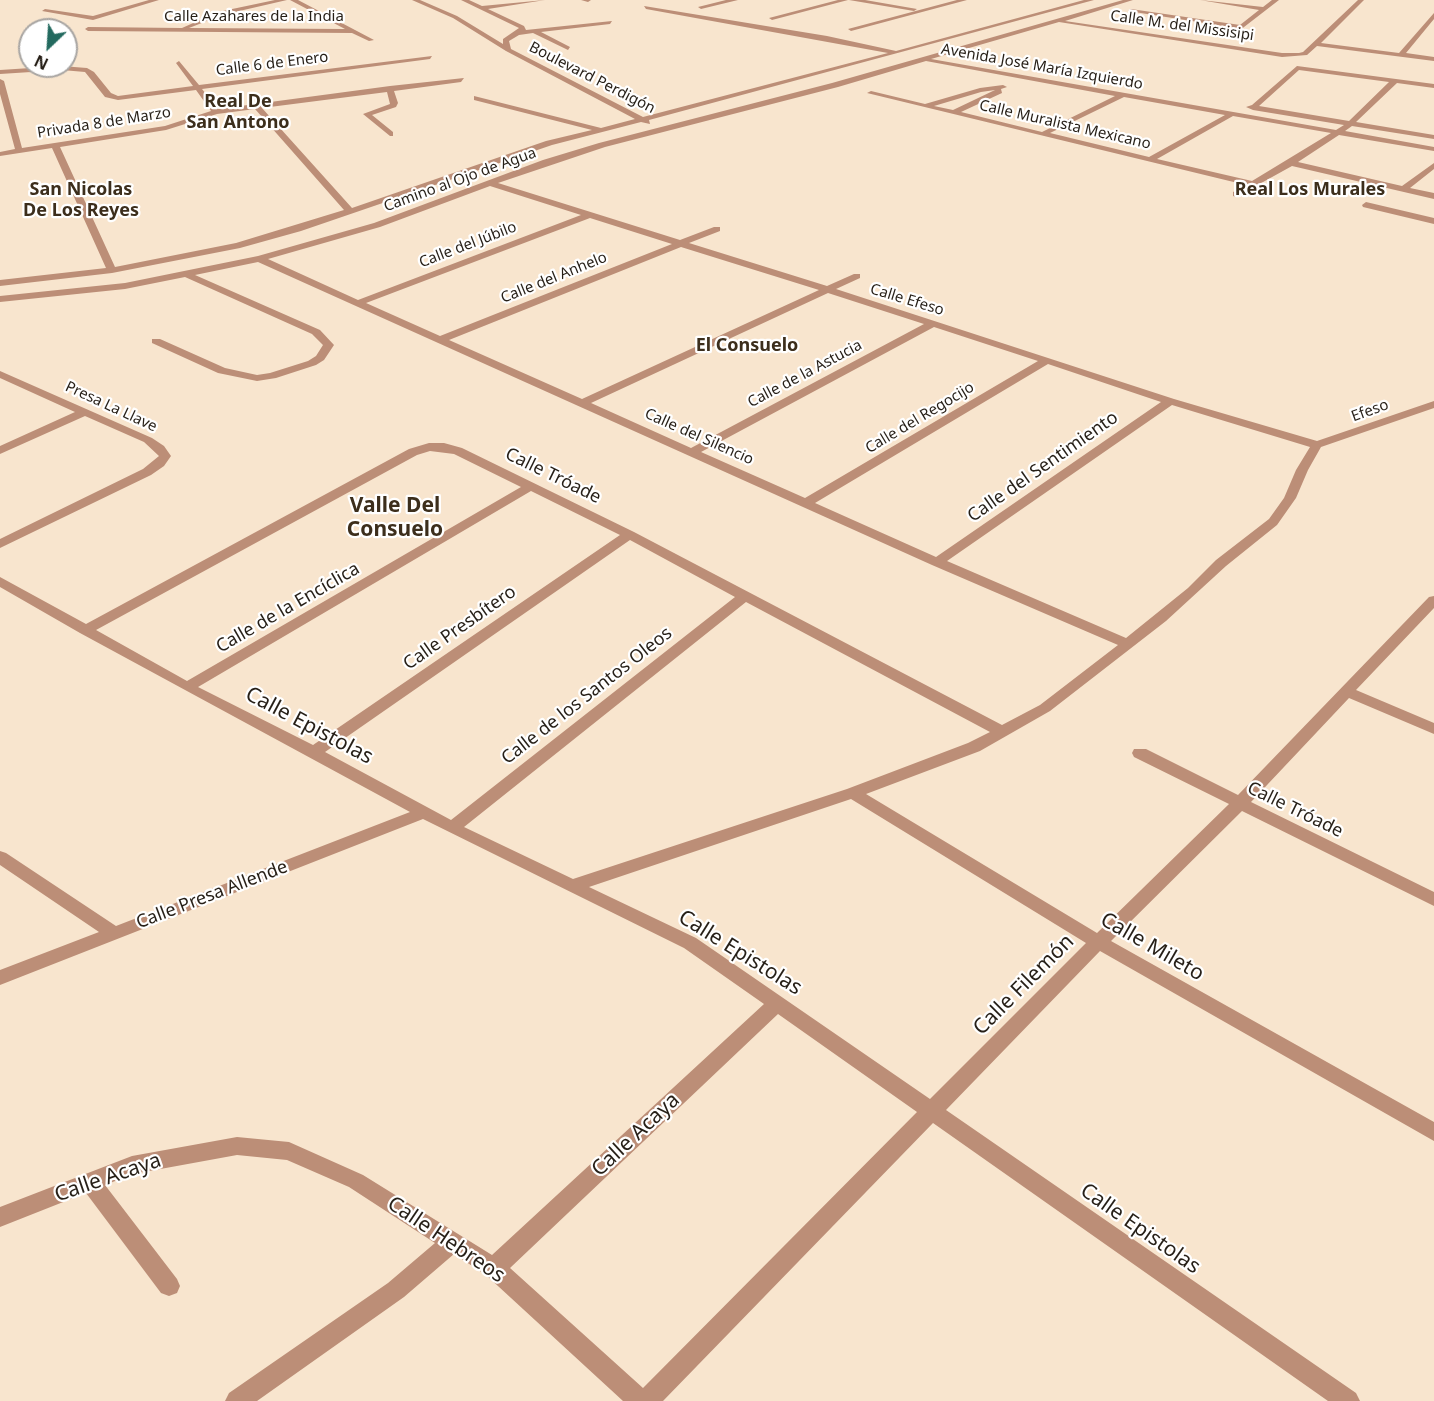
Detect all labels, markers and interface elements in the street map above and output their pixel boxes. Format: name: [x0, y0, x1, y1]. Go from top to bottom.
street label: Calle M. del Missisipi: [1109, 7, 1255, 45]
street label: Calle Azahares de la India: [164, 8, 344, 26]
north arrow: [18, 18, 78, 78]
street label: Boulevard Perdigón: [526, 38, 658, 118]
street label: Avenida José María Izquierdo: [940, 40, 1144, 94]
street label: Calle 6 de Enero: [215, 48, 329, 80]
text: N: [31, 50, 52, 75]
district label: Real De San Antono: [186, 91, 290, 134]
street label: Calle Muralista Mexicano: [978, 97, 1152, 153]
street label: Privada 8 de Marzo: [36, 104, 172, 142]
street label: Camino al Ojo de Agua: [381, 144, 539, 216]
district label: San Nicolas De Los Reyes: [23, 179, 139, 222]
district label: Real Los Murales: [1235, 179, 1385, 201]
street label: Calle del Júbilo: [417, 218, 519, 272]
street label: Calle del Anhelo: [498, 248, 610, 308]
street label: Calle Efeso: [868, 280, 946, 320]
district label: El Consuelo: [696, 335, 798, 357]
street label: Calle de la Astucia: [745, 336, 865, 412]
street label: Presa La Llave: [62, 378, 160, 436]
street label: Calle del Regocijo: [862, 378, 978, 458]
street label: Efeso: [1349, 396, 1391, 426]
street label: Calle del Silencio: [642, 405, 756, 469]
street label: Calle del Sentimiento: [964, 407, 1122, 527]
street label: Calle Tróade: [502, 444, 604, 508]
district label: Valle Del Consuelo: [347, 493, 443, 543]
street label: Calle de la Encíclica: [212, 558, 364, 658]
street label: Calle Presbítero: [399, 581, 521, 675]
street label: Calle de los Santos Oleos: [497, 623, 677, 769]
street label: Calle Epistolas: [241, 682, 377, 770]
street label: Calle Tróade: [1244, 778, 1346, 842]
street label: Calle Presa Allende: [133, 856, 291, 934]
street label: Calle Epistolas: [674, 905, 806, 1001]
street label: Calle Mileto: [1096, 907, 1208, 987]
street label: Calle Filemón: [968, 929, 1080, 1041]
street label: Calle Acaya: [587, 1088, 685, 1182]
street label: Calle Acaya: [51, 1148, 165, 1208]
street label: Calle Epistolas: [1075, 1178, 1205, 1280]
street label: Calle Hebreos: [382, 1191, 510, 1289]

